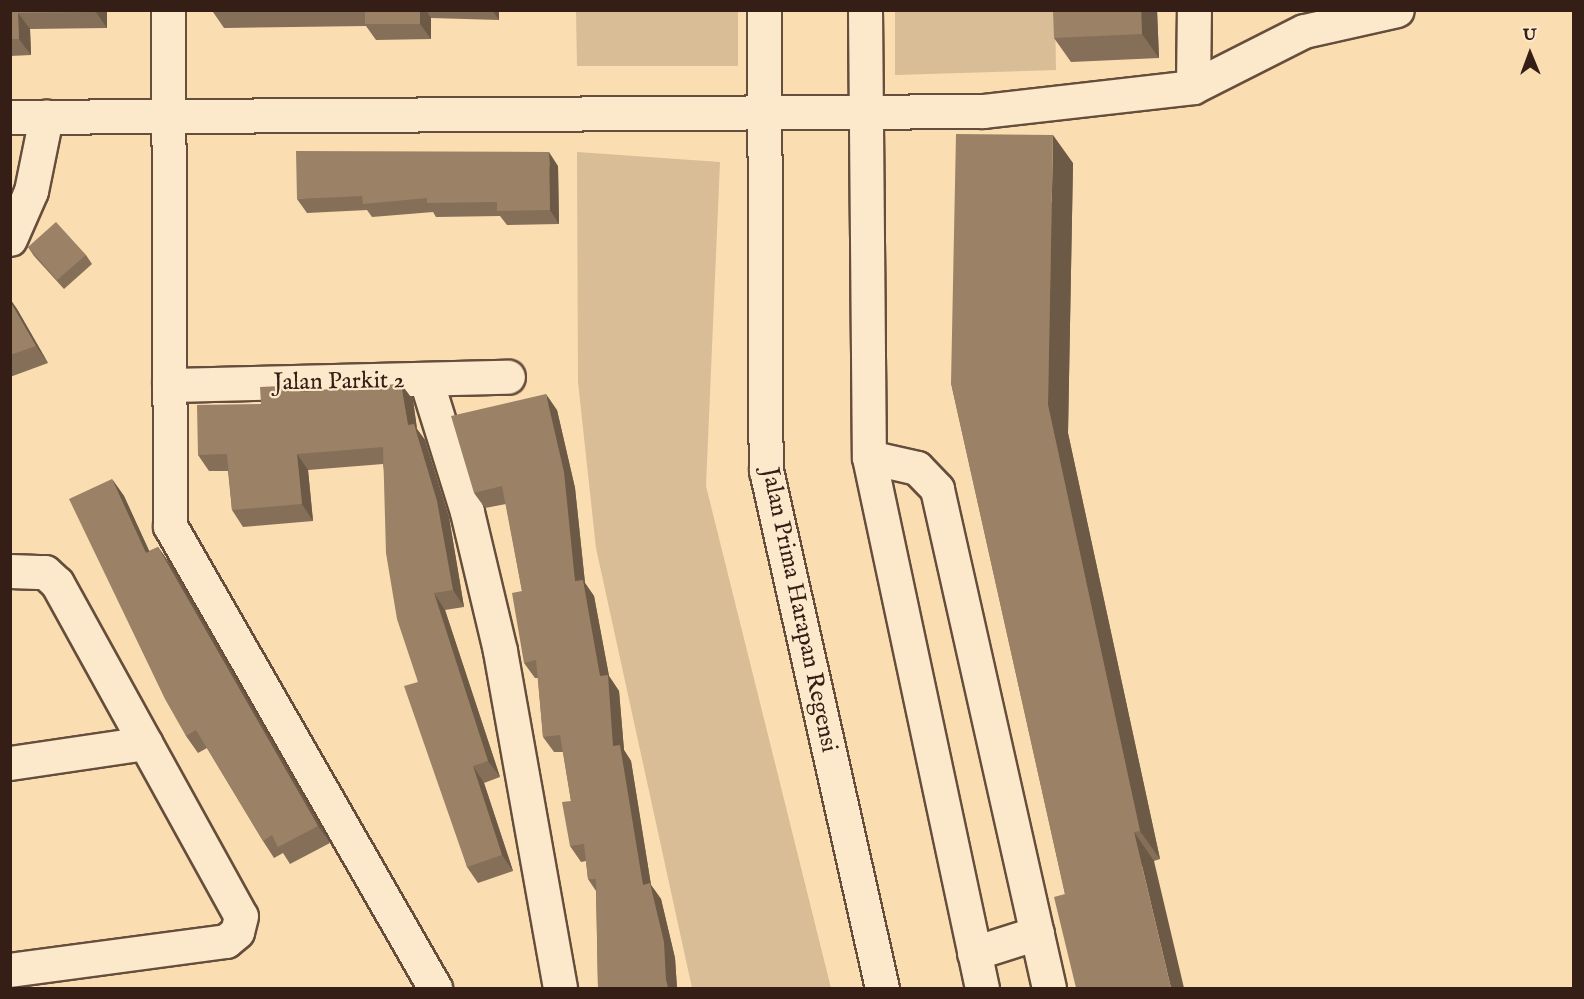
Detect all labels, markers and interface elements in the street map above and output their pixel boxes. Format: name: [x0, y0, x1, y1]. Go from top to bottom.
north arrow: [1500, 24, 1560, 84]
text: U: [1523, 26, 1537, 46]
street label: Jalan Parkit 2: [273, 366, 405, 398]
street label: Jalan Prima Harapan Regensi: [755, 465, 843, 755]

